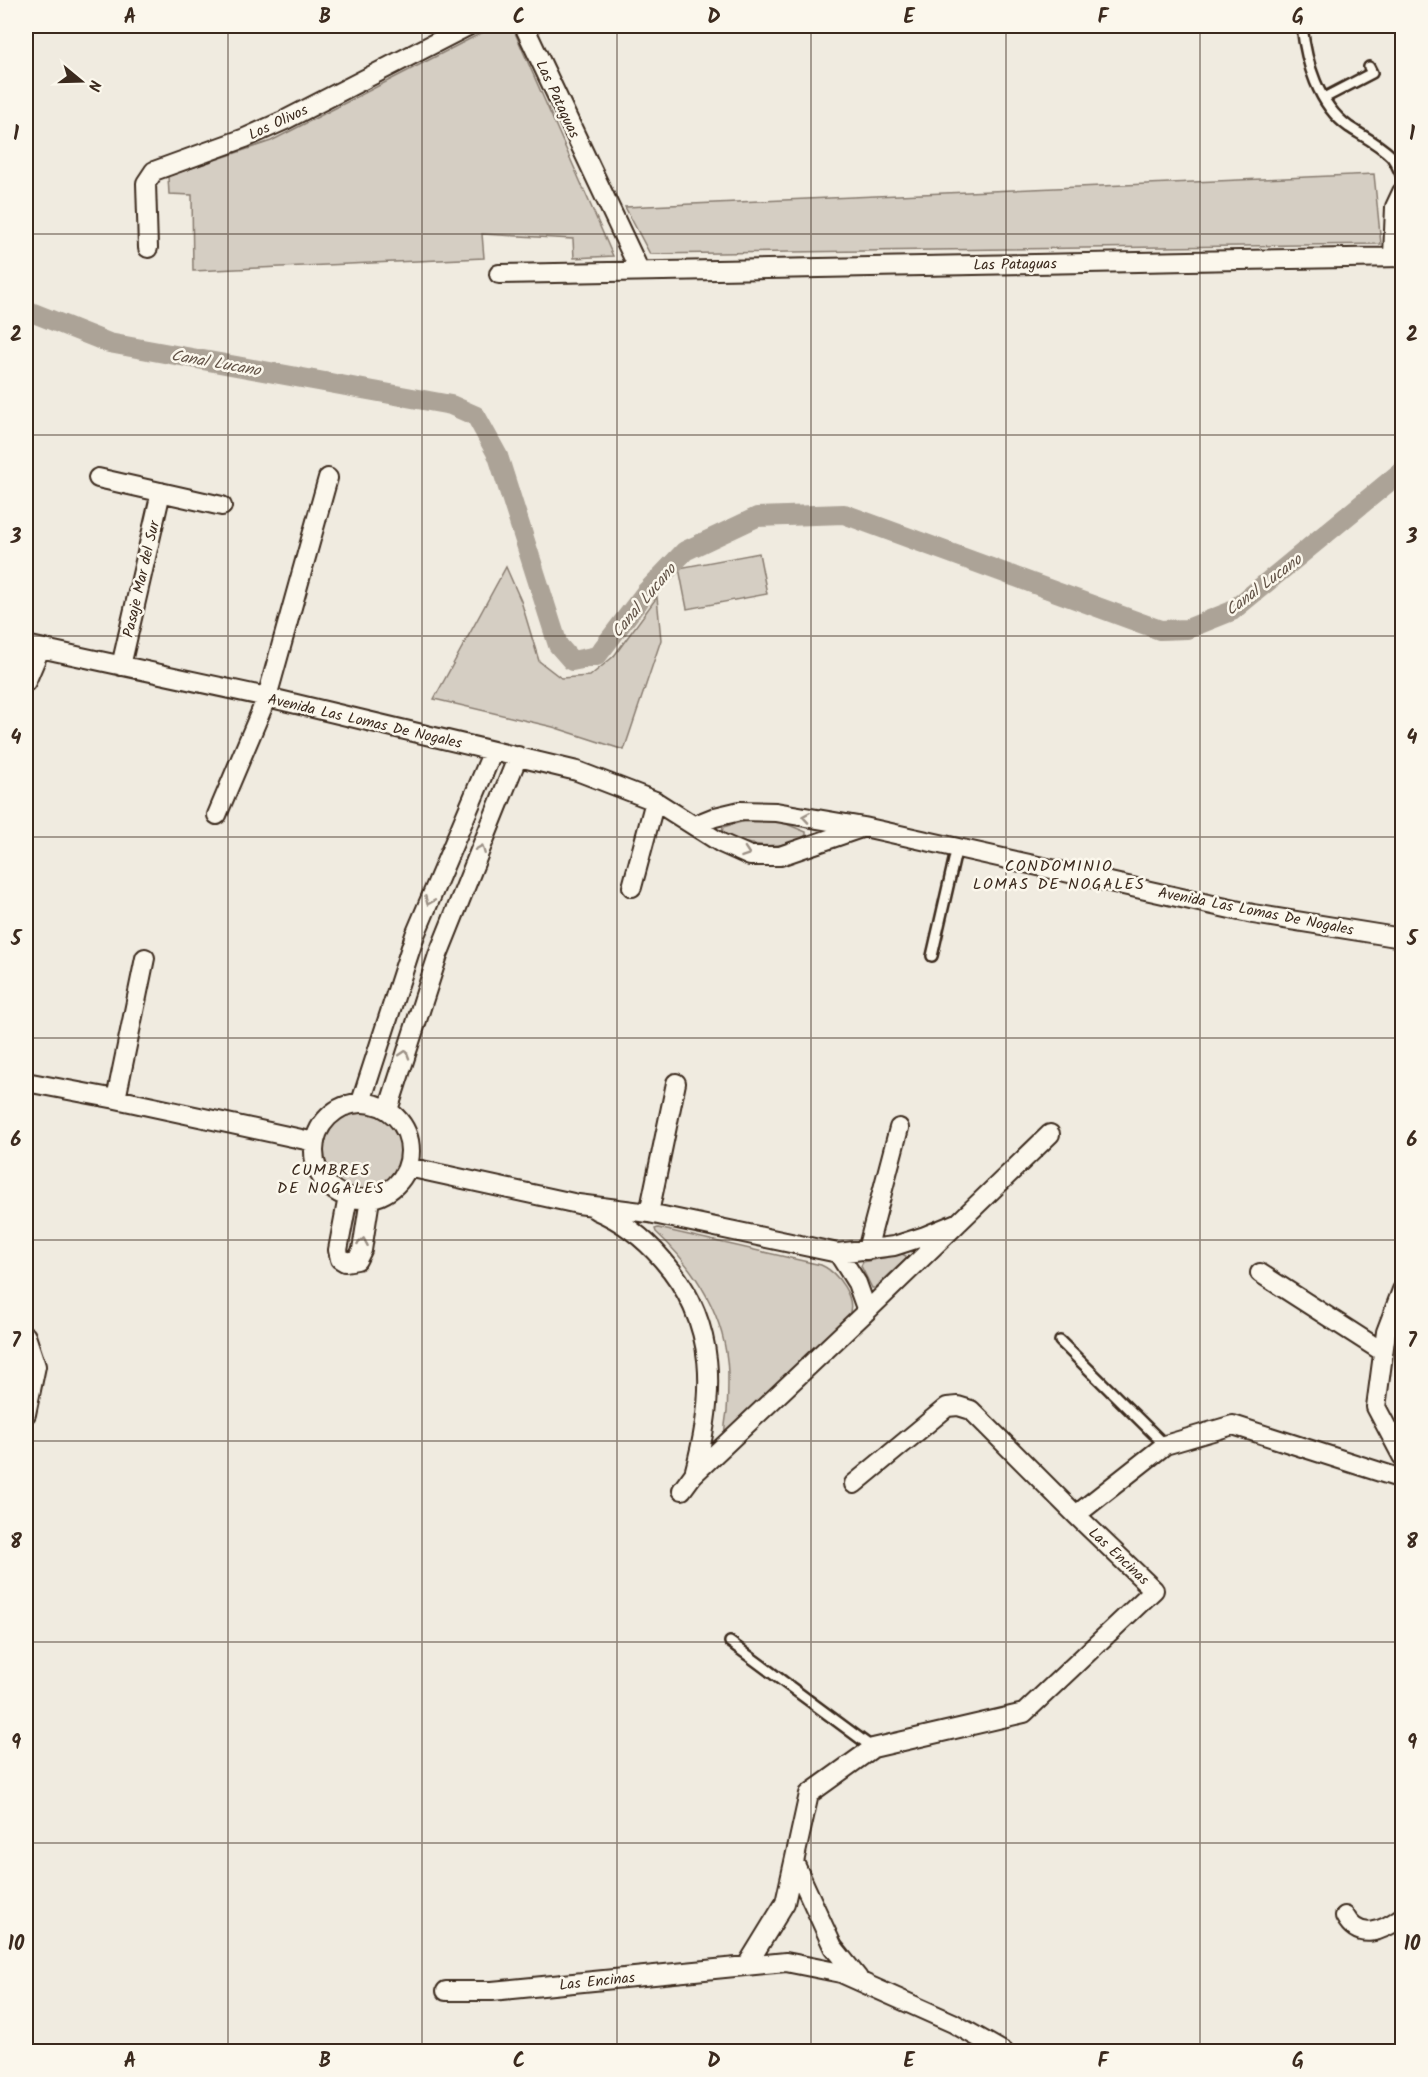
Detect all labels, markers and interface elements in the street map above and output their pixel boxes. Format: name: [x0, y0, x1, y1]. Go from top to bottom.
text: A: [124, 2, 136, 34]
text: B: [319, 2, 331, 34]
text: C: [513, 2, 525, 34]
text: D: [707, 2, 721, 34]
text: E: [903, 2, 915, 34]
text: F: [1098, 2, 1110, 34]
text: G: [1292, 2, 1304, 34]
north arrow: [51, 51, 111, 111]
street label: Las Pataguas: [529, 57, 586, 143]
text: N: [80, 77, 107, 94]
street label: Los Olivos: [245, 98, 313, 147]
text: 1: [13, 119, 19, 151]
text: 1: [1409, 119, 1415, 151]
street label: Las Pataguas: [973, 252, 1058, 278]
text: 2: [10, 320, 22, 352]
text: 2: [1406, 320, 1418, 352]
water label: Canal Lucano: [169, 343, 264, 384]
street label: Pasaje Mar del Sur: [117, 517, 167, 640]
text: 3: [10, 522, 22, 554]
text: 3: [1406, 522, 1418, 554]
water label: Canal Lucano: [1220, 547, 1309, 622]
water label: Canal Lucano: [606, 557, 684, 644]
street label: Avenida Las Lomas De Nogales: [265, 688, 465, 756]
text: 4: [11, 723, 22, 755]
text: 4: [1407, 723, 1418, 755]
one-way arrow: [802, 812, 811, 824]
one-way arrow: [474, 844, 486, 855]
one-way arrow: [740, 846, 750, 858]
district label: CONDOMINIO LOMAS DE NOGALES: [973, 854, 1145, 897]
street label: Avenida Las Lomas De Nogales: [1156, 881, 1356, 943]
one-way arrow: [424, 895, 436, 906]
text: 5: [10, 924, 23, 956]
text: 5: [1406, 924, 1419, 956]
one-way arrow: [398, 1049, 410, 1060]
text: 6: [11, 1125, 22, 1157]
text: 6: [1407, 1125, 1418, 1157]
district label: CUMBRES DE NOGALES: [277, 1158, 385, 1201]
one-way arrow: [356, 1237, 369, 1247]
text: 7: [11, 1326, 21, 1358]
text: 7: [1407, 1326, 1417, 1358]
street label: Las Encinas: [1082, 1522, 1155, 1592]
text: 8: [10, 1527, 22, 1559]
text: 8: [1406, 1527, 1418, 1559]
text: 9: [11, 1728, 21, 1760]
text: 9: [1407, 1728, 1417, 1760]
text: 10: [8, 1929, 25, 1961]
text: 10: [1404, 1929, 1421, 1961]
street label: Las Encinas: [558, 1966, 637, 1998]
text: A: [124, 2046, 136, 2077]
text: B: [319, 2046, 331, 2077]
text: C: [513, 2046, 525, 2077]
text: D: [707, 2046, 721, 2077]
text: E: [903, 2046, 915, 2077]
text: F: [1098, 2046, 1110, 2077]
text: G: [1292, 2046, 1304, 2077]

